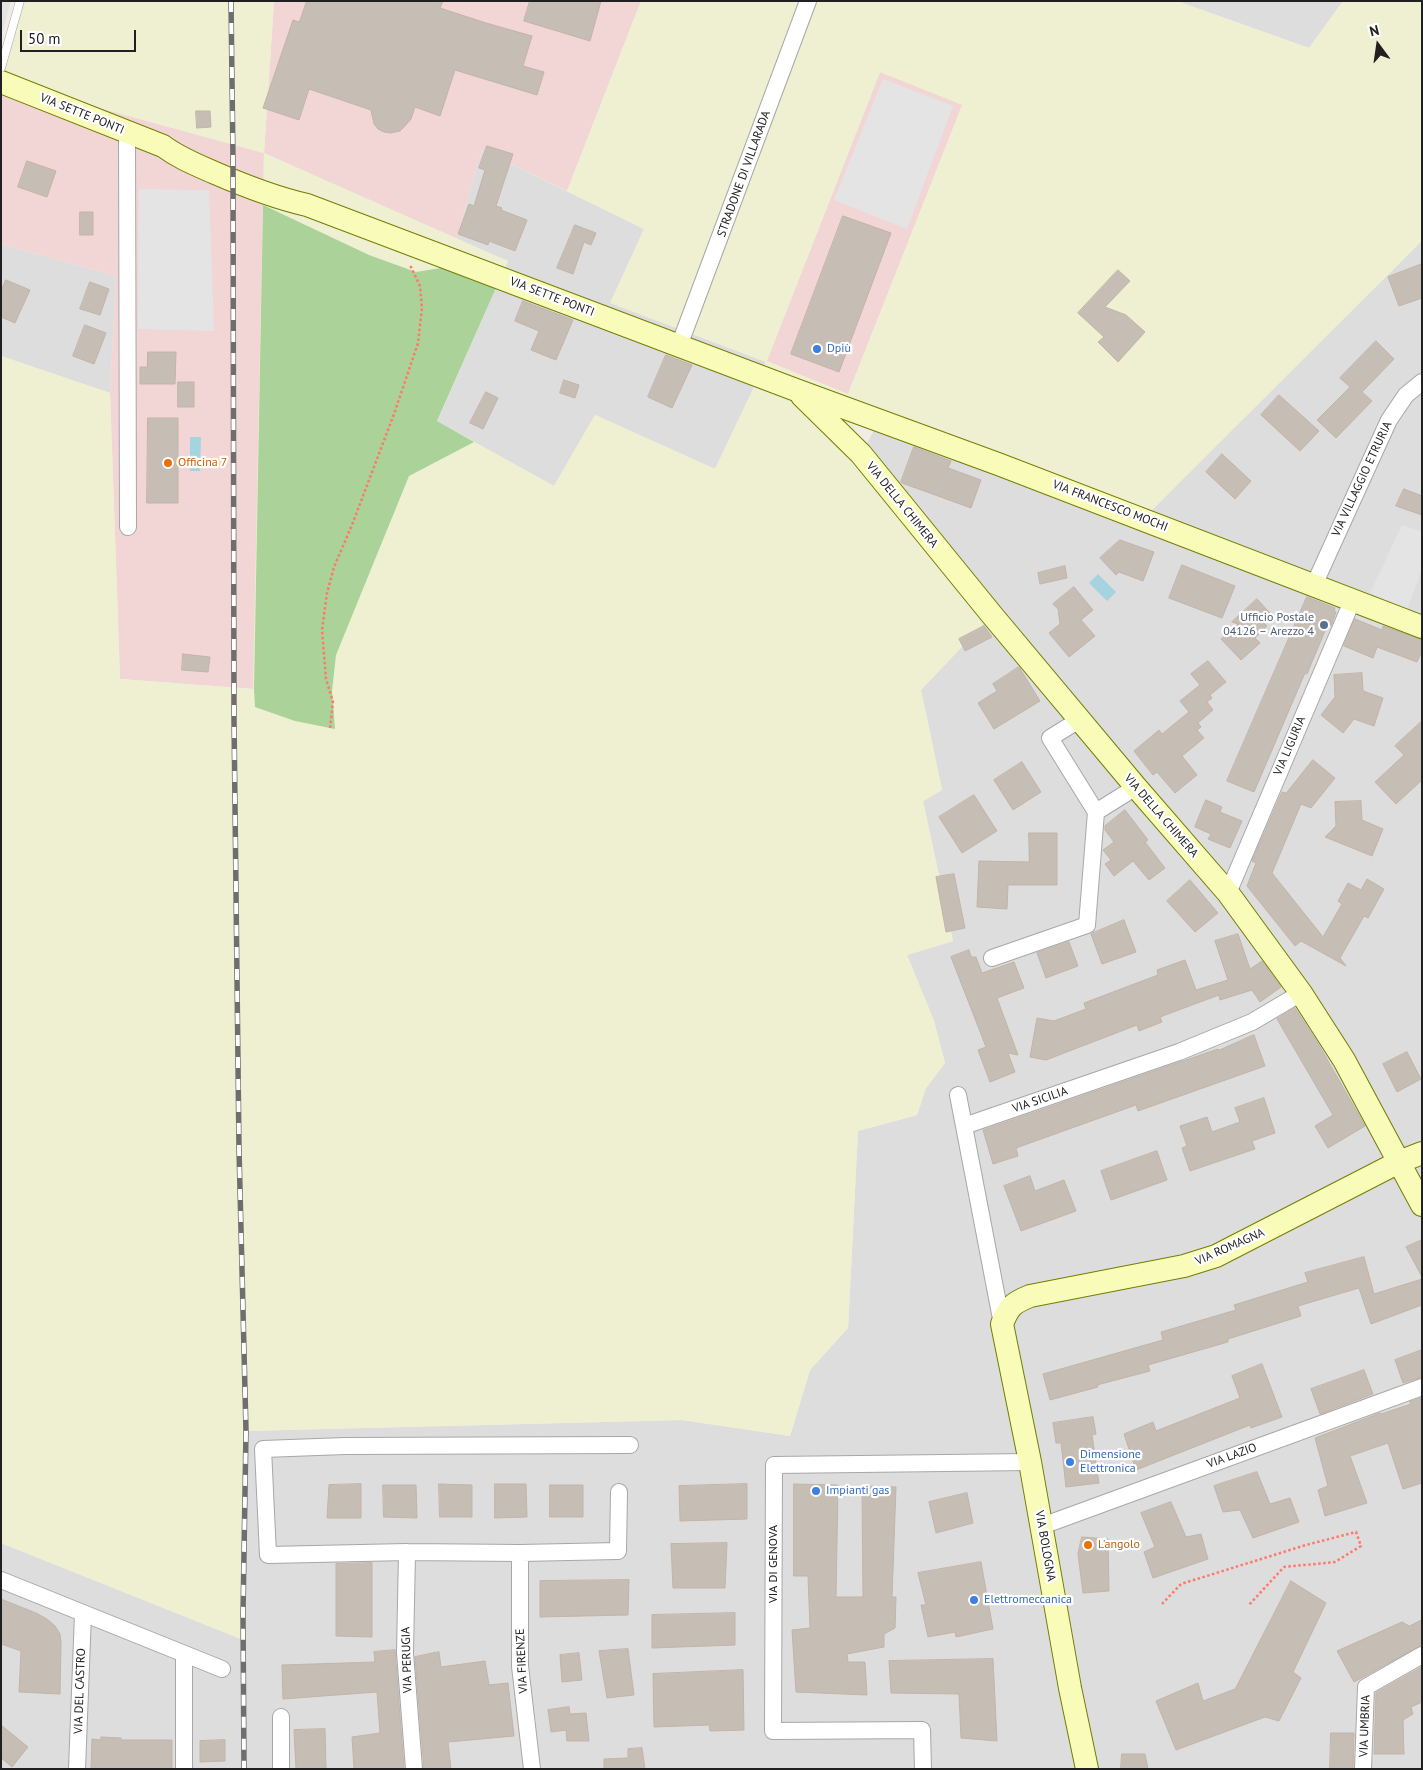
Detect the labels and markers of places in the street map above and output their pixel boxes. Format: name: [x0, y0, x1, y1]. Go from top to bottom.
place label: Dpiù: [827, 342, 851, 356]
marker: Dpiù: [811, 343, 823, 355]
place label: Officina 7: [178, 456, 227, 470]
marker: Officina 7: [162, 457, 174, 469]
place label: Ufficio Postale 04126 – Arezzo 4: [1223, 611, 1314, 639]
marker: Ufficio Postale 04126 – Arezzo 4: [1318, 619, 1330, 631]
place label: Dimensione Elettronica: [1080, 1448, 1141, 1476]
marker: Dimensione Elettronica: [1064, 1456, 1076, 1468]
place label: Impianti gas: [826, 1484, 889, 1498]
marker: Impianti gas: [810, 1485, 822, 1497]
place label: L'angolo: [1098, 1538, 1140, 1552]
marker: L'angolo: [1082, 1539, 1094, 1551]
place label: Elettromeccanica: [984, 1593, 1072, 1607]
marker: Elettromeccanica: [968, 1594, 980, 1606]

